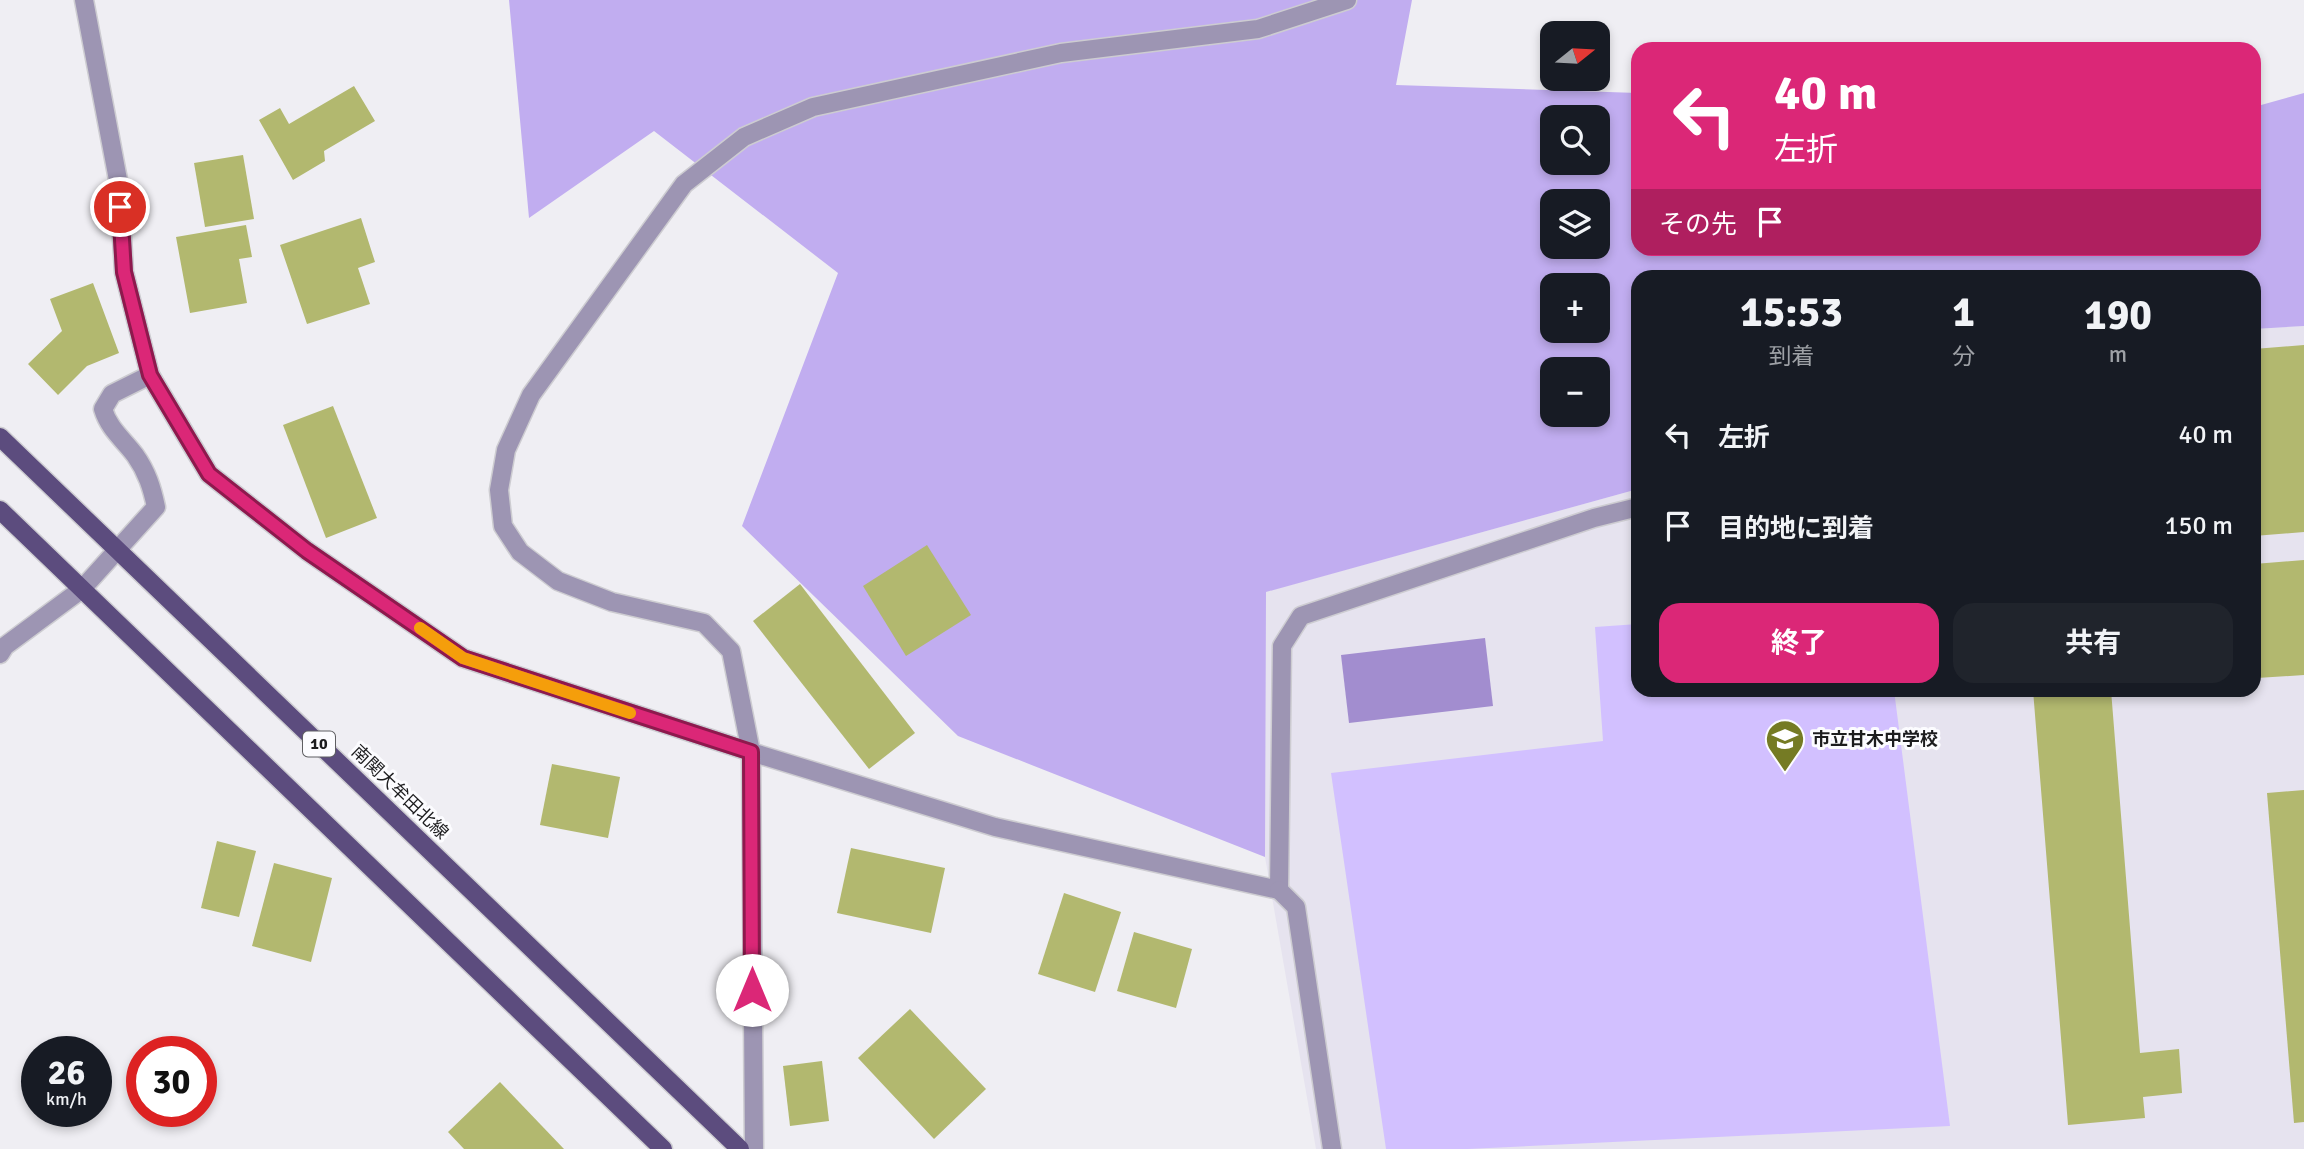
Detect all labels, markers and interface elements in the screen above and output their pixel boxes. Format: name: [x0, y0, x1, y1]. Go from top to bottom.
north arrow: [1540, 21, 1610, 91]
map controls: [1540, 21, 1610, 427]
text: 40 m: [1774, 63, 1877, 123]
icon: left: [1659, 70, 1750, 161]
button: search: [1540, 105, 1610, 175]
text: 左折: [1774, 130, 1838, 169]
pin: [90, 177, 150, 237]
icon: arrive: [101, 188, 139, 226]
button: layers: [1540, 189, 1610, 259]
icon: arrive: [1751, 203, 1789, 241]
text: その先: [1659, 209, 1737, 241]
button: +: [1540, 273, 1610, 343]
text: 15:53: [1740, 287, 1843, 338]
text: 1: [1952, 287, 1975, 338]
text: 190: [2084, 290, 2152, 341]
text: m: [2109, 340, 2127, 369]
text: 到着: [1769, 342, 1815, 371]
text: 分: [1952, 342, 1975, 371]
button: −: [1540, 357, 1610, 427]
icon: left: [1659, 416, 1697, 454]
text: 40 m: [2178, 419, 2233, 451]
text: 左折: [1718, 422, 1770, 454]
icon: arrive: [1659, 507, 1697, 545]
text: 150 m: [2164, 510, 2233, 542]
text: 目的地に到着: [1718, 513, 1874, 545]
button: 終了: [1659, 603, 1939, 683]
button: 共有: [1953, 603, 2233, 683]
school or university icon: 市立甘木中学校: [1764, 718, 1806, 773]
place label: 市立甘木中学校: [1812, 728, 1938, 750]
road number: 10: [303, 732, 335, 757]
street label: 南関大牟田北線: [347, 740, 453, 844]
position arrow: [715, 953, 789, 1027]
speed limit sign: 30: [126, 1036, 217, 1127]
text: 26: [48, 1051, 85, 1094]
text: km/h: [46, 1088, 87, 1110]

